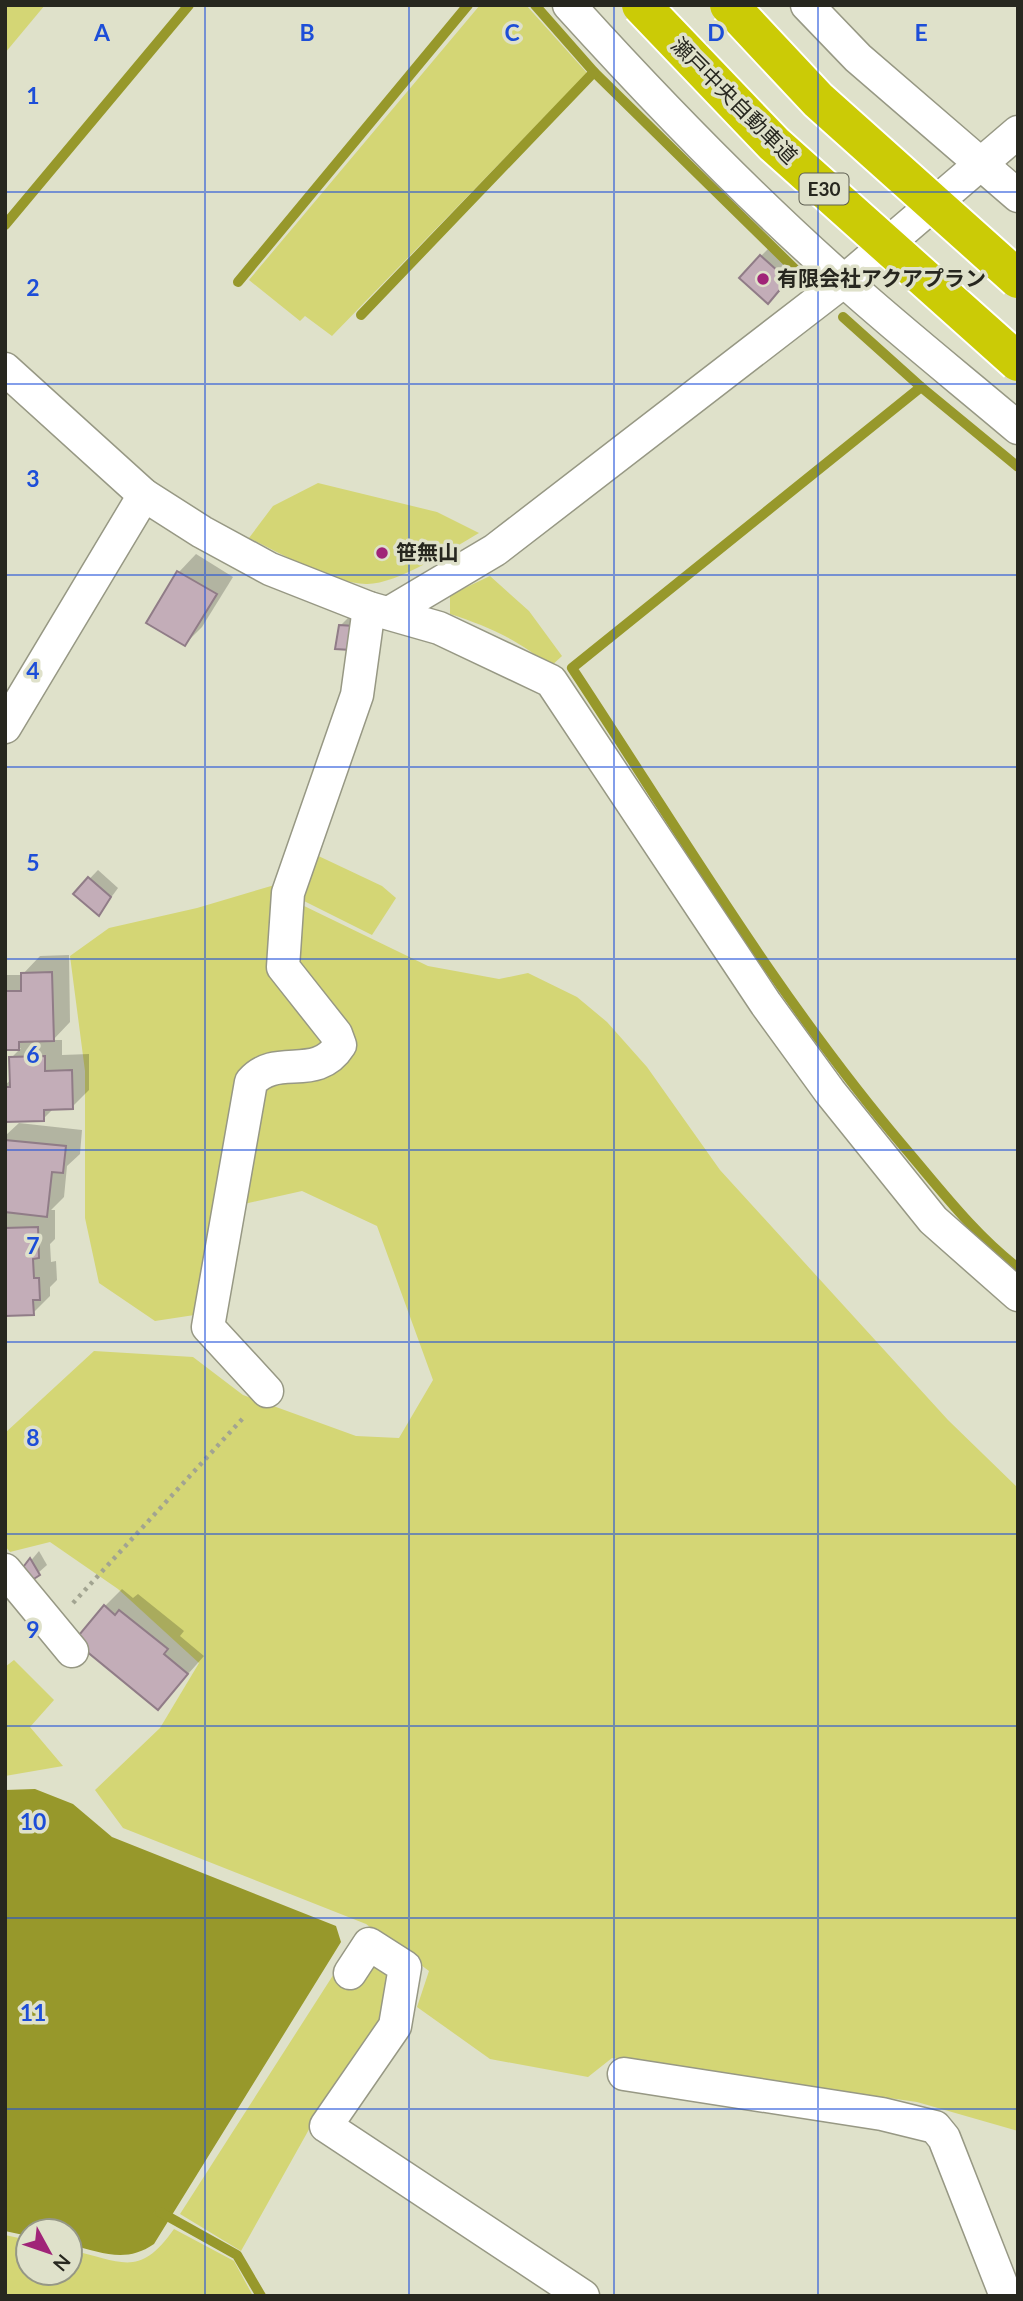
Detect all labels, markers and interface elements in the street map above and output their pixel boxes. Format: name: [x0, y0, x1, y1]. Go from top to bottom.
text: A: [93, 18, 111, 46]
text: B: [299, 18, 315, 46]
text: C: [504, 18, 520, 46]
text: D: [707, 18, 725, 46]
text: E: [914, 18, 928, 46]
street label: 瀬戸中央自動車道: [667, 32, 803, 168]
text: 1: [26, 81, 40, 109]
road number: E30: [800, 174, 848, 204]
place label: 有限会社アクアプラン: [777, 265, 986, 290]
marker: 有限会社アクアプラン: [755, 271, 771, 287]
text: 2: [26, 273, 40, 301]
text: 3: [26, 464, 40, 492]
place label: 笹無山: [396, 539, 459, 564]
marker: 笹無山: [374, 545, 390, 561]
text: 4: [26, 656, 40, 684]
text: 5: [26, 848, 40, 876]
text: 6: [26, 1040, 40, 1068]
text: 7: [26, 1231, 40, 1259]
text: 8: [26, 1423, 40, 1451]
text: 9: [26, 1615, 40, 1643]
text: 10: [20, 1807, 46, 1835]
text: 11: [20, 1998, 46, 2026]
north arrow: [14, 2217, 84, 2287]
text: N: [49, 2250, 76, 2276]

